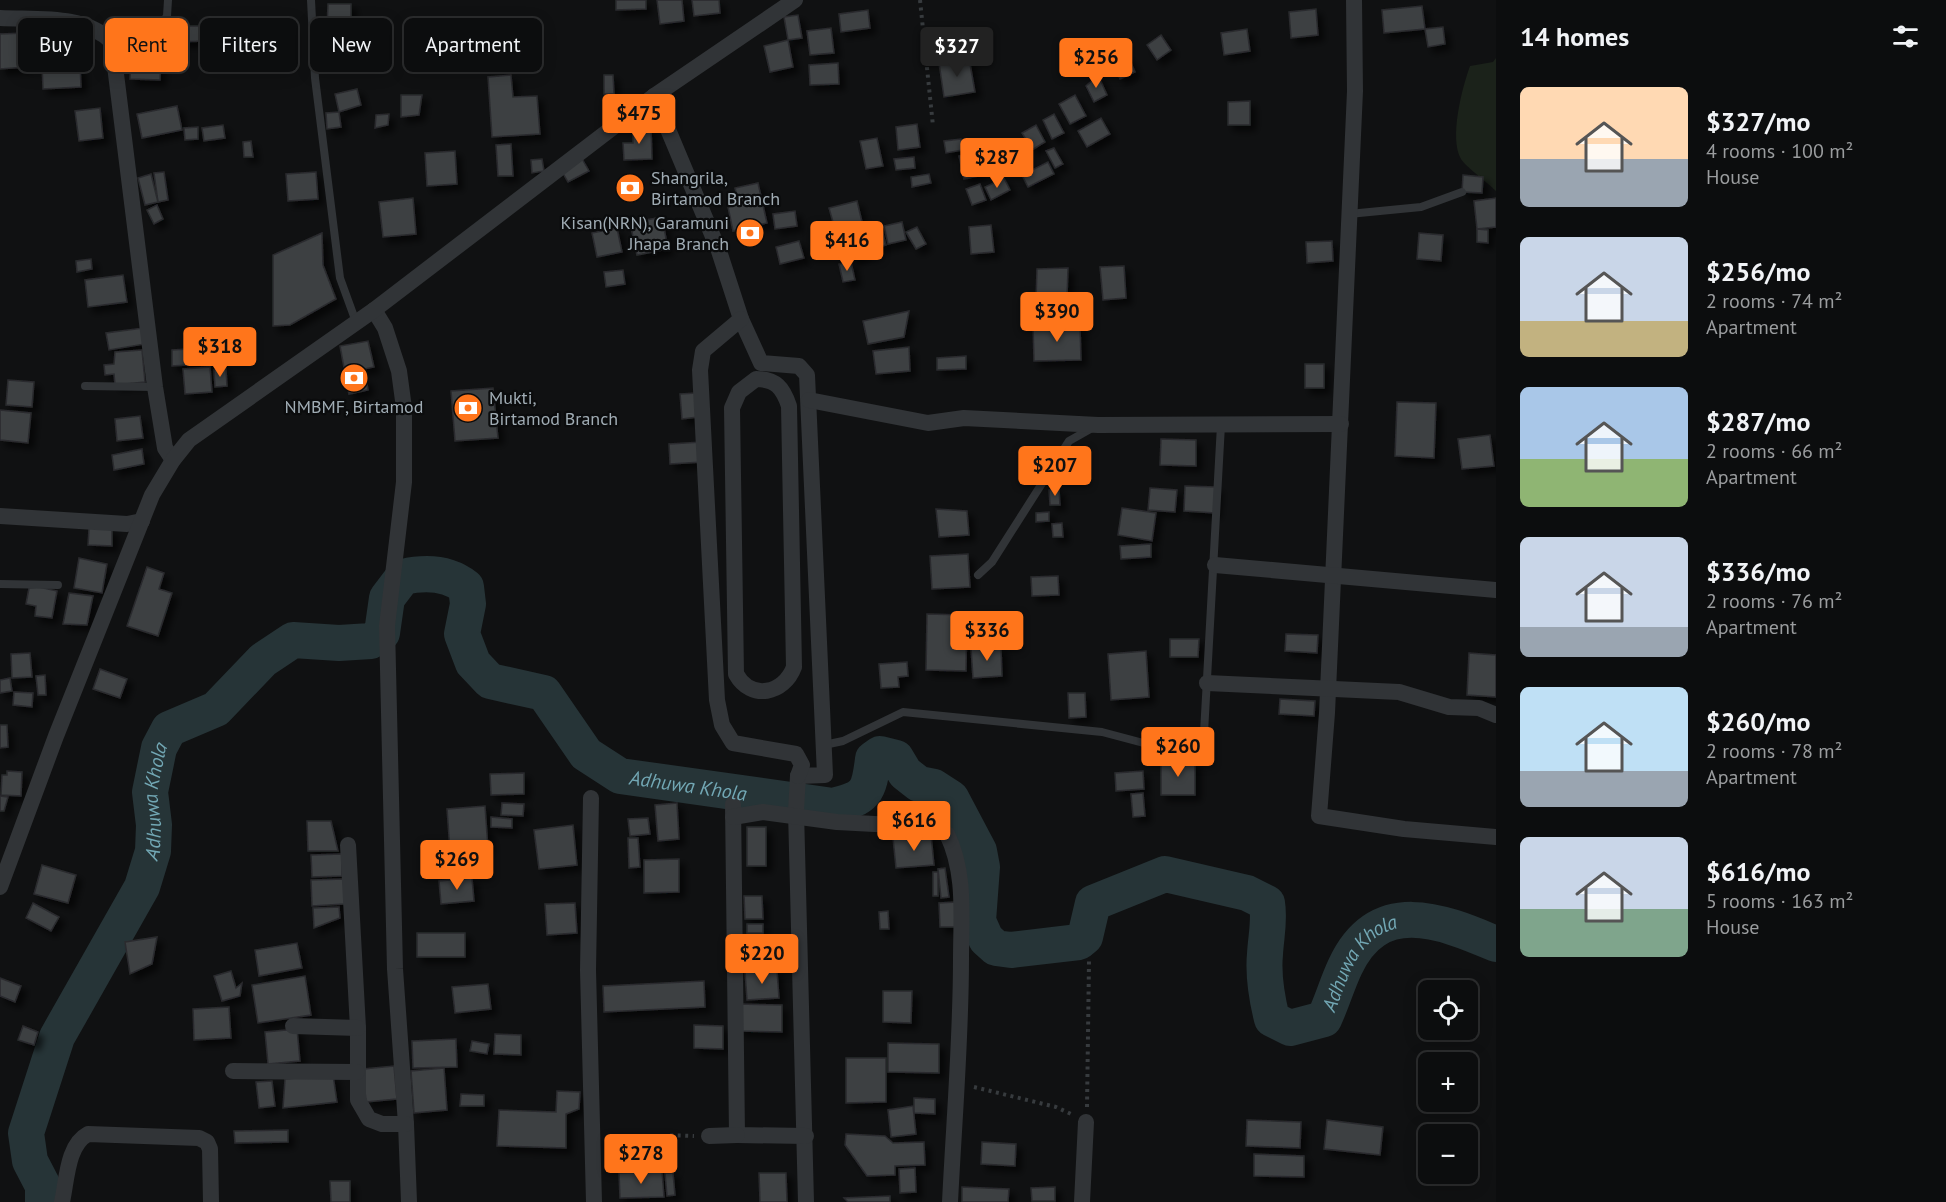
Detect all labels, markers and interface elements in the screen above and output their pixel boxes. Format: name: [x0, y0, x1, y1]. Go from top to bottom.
chip: Buy: [18, 18, 93, 72]
chip: Rent: [105, 18, 188, 72]
chip: Filters: [200, 18, 298, 72]
chip: New: [310, 18, 392, 72]
chip: Apartment: [404, 18, 542, 72]
text: 14 homes: [1520, 20, 1629, 53]
icon: filters: [1889, 20, 1922, 53]
pin: $327: [921, 27, 993, 78]
text: $327: [934, 33, 980, 59]
pin: $256: [1060, 38, 1132, 89]
text: $256: [1073, 44, 1119, 70]
pin: $475: [603, 94, 675, 145]
text: $475: [616, 100, 662, 126]
text: $327/mo: [1706, 105, 1810, 138]
icon: home: [1568, 111, 1640, 183]
pin: $287: [961, 138, 1033, 189]
text: 4 rooms · 100 m²: [1706, 138, 1853, 164]
text: $287: [974, 144, 1020, 170]
text: House: [1706, 164, 1760, 190]
place label: Shangrila, Birtamod Branch: [651, 166, 780, 210]
bank icon: Shangrila, Birtamod Branch: [614, 172, 646, 204]
place label: Kisan(NRN), Garamuni Jhapa Branch: [560, 211, 729, 255]
bank icon: Kisan(NRN), Garamuni Jhapa Branch: [734, 217, 766, 249]
pin: $416: [811, 221, 883, 272]
text: $416: [824, 227, 870, 253]
text: $256/mo: [1706, 255, 1810, 288]
icon: home: [1568, 261, 1640, 333]
text: 2 rooms · 74 m²: [1706, 288, 1842, 314]
pin: $390: [1021, 292, 1093, 343]
text: $390: [1034, 298, 1080, 324]
text: Apartment: [1706, 314, 1797, 340]
pin: $318: [184, 327, 256, 378]
text: $318: [197, 333, 243, 359]
bank icon: NMBMF, Birtamod: [338, 362, 370, 394]
place label: Mukti, Birtamod Branch: [489, 386, 618, 430]
bank icon: Mukti, Birtamod Branch: [452, 392, 484, 424]
place label: NMBMF, Birtamod: [285, 395, 423, 418]
text: $287/mo: [1706, 405, 1810, 438]
icon: home: [1568, 411, 1640, 483]
text: 2 rooms · 66 m²: [1706, 438, 1842, 464]
pin: $207: [1019, 446, 1091, 497]
text: $207: [1032, 452, 1078, 478]
text: Apartment: [1706, 464, 1797, 490]
text: $336/mo: [1706, 555, 1810, 588]
icon: home: [1568, 561, 1640, 633]
text: 2 rooms · 76 m²: [1706, 588, 1842, 614]
pin: $336: [951, 611, 1023, 662]
text: Apartment: [1706, 614, 1797, 640]
text: $336: [964, 617, 1010, 643]
text: $260/mo: [1706, 705, 1810, 738]
icon: home: [1568, 711, 1640, 783]
pin: $260: [1142, 727, 1214, 778]
text: $260: [1155, 733, 1201, 759]
water label: Adhuwa Khola: [137, 737, 173, 864]
text: 2 rooms · 78 m²: [1706, 738, 1842, 764]
water label: Adhuwa Khola: [627, 764, 749, 807]
text: Apartment: [1706, 764, 1797, 790]
pin: $616: [878, 801, 950, 852]
text: $616: [891, 807, 937, 833]
pin: $269: [421, 840, 493, 891]
text: $269: [434, 846, 480, 872]
text: $616/mo: [1706, 855, 1810, 888]
icon: home: [1568, 861, 1640, 933]
text: 5 rooms · 163 m²: [1706, 888, 1853, 914]
water label: Adhuwa Khola: [1315, 909, 1400, 1016]
text: House: [1706, 914, 1760, 940]
pin: $220: [726, 934, 798, 985]
text: $220: [739, 940, 785, 966]
map controls: [1418, 980, 1478, 1184]
button: locate: [1418, 980, 1478, 1040]
button: +: [1418, 1052, 1478, 1112]
button: −: [1418, 1124, 1478, 1184]
pin: $278: [605, 1134, 677, 1185]
text: $278: [618, 1140, 664, 1166]

